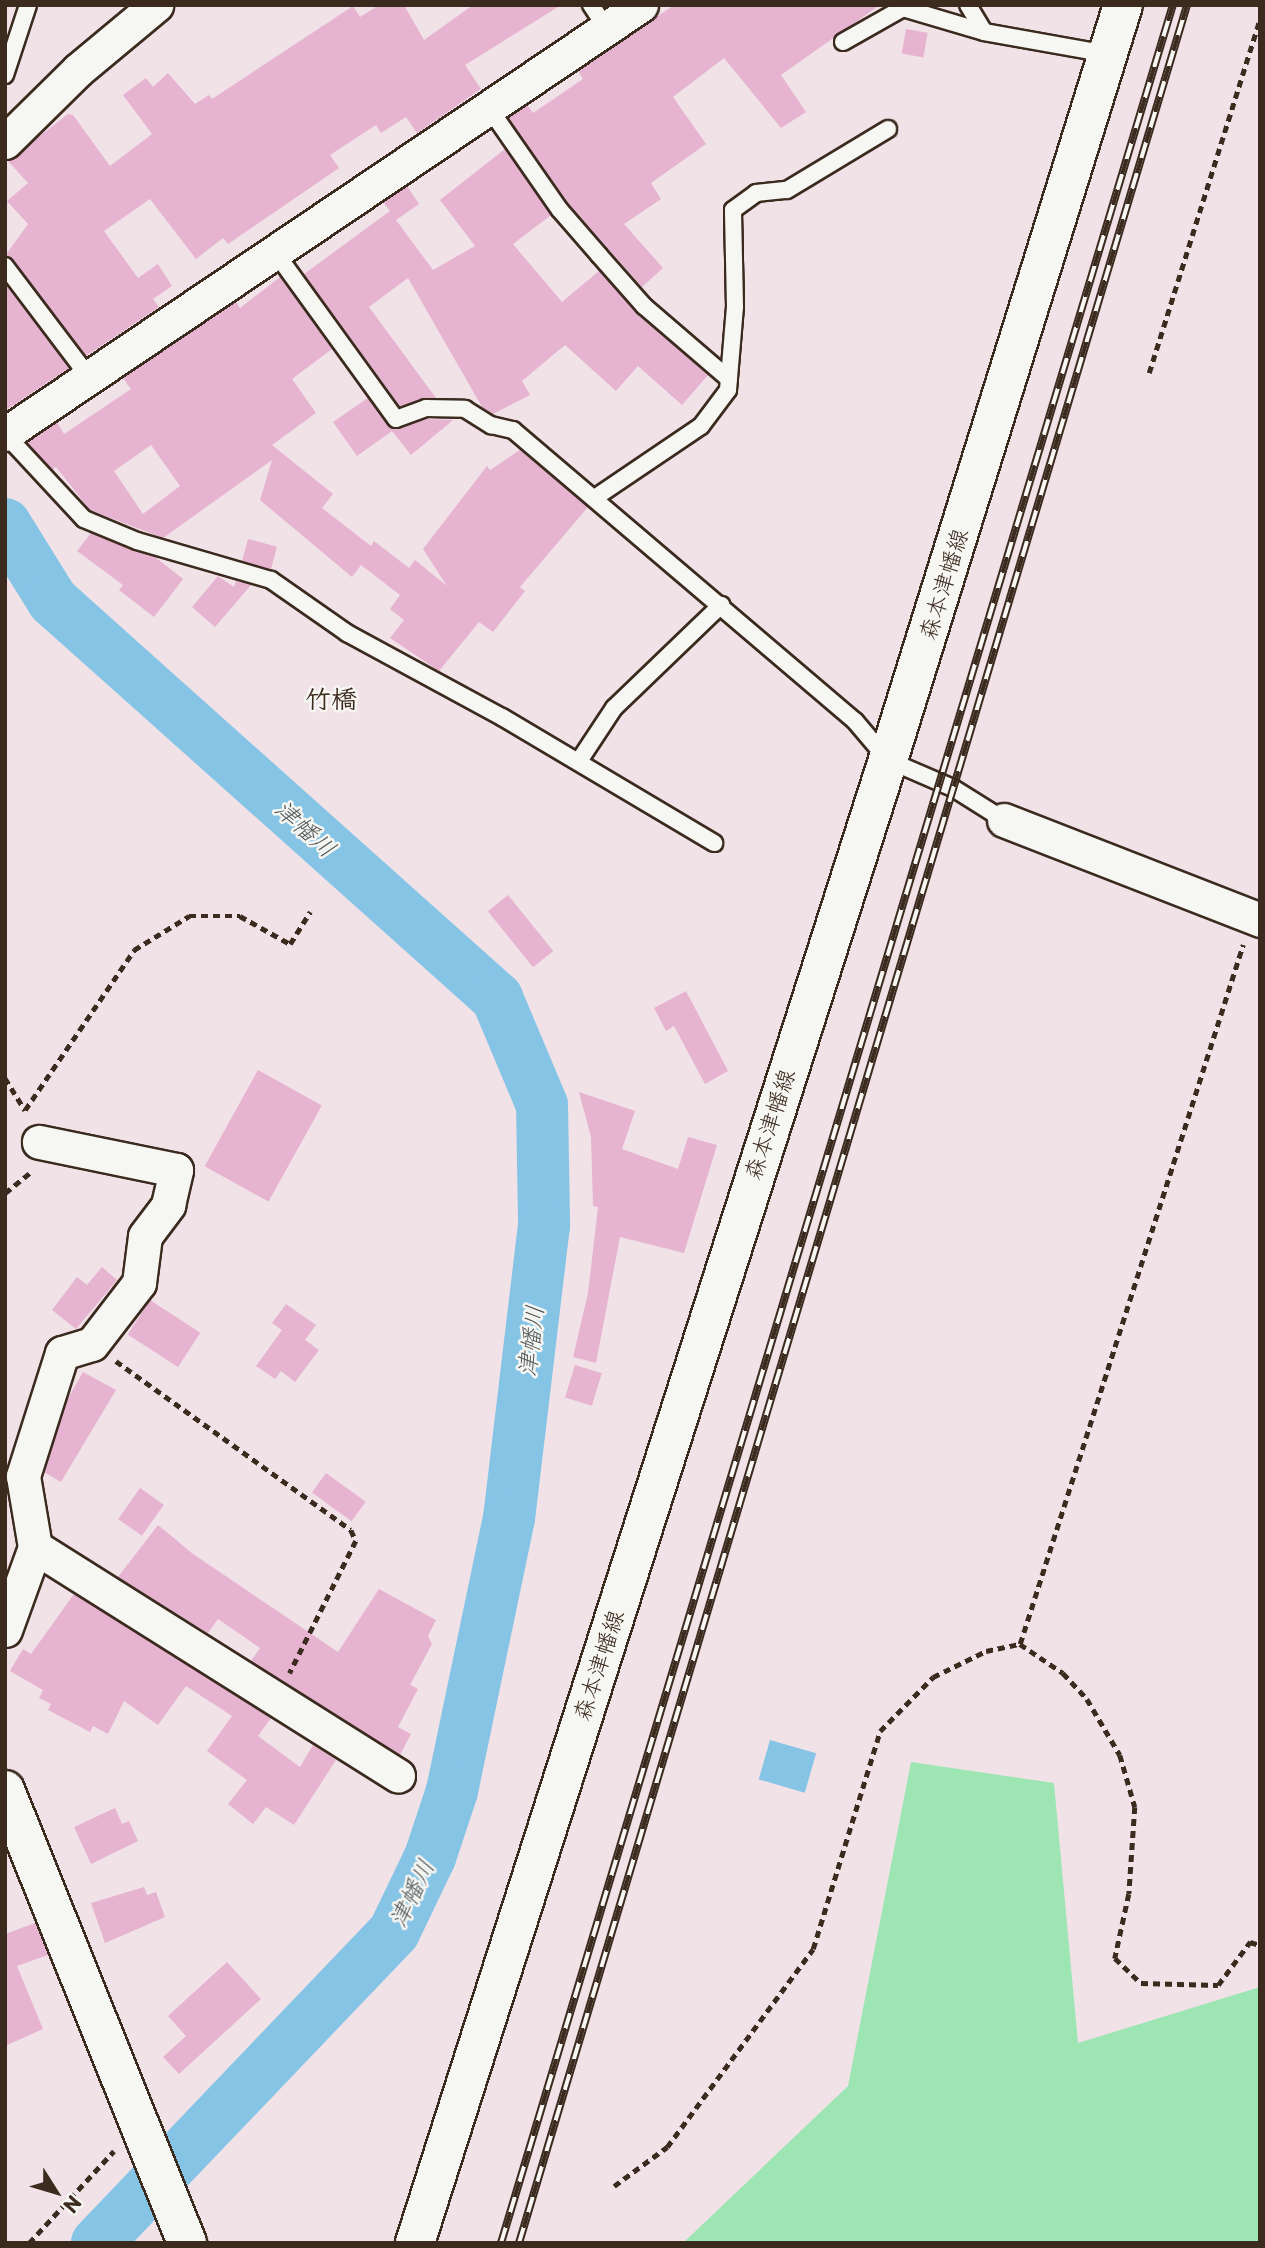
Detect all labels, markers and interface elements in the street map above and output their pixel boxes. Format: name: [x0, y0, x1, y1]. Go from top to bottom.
street label: 森本津幡線: [913, 525, 973, 643]
district label: 竹橋: [305, 682, 357, 714]
water label: 津幡川: [270, 793, 342, 863]
street label: 森本津幡線: [738, 1065, 800, 1183]
water label: 津幡川: [511, 1304, 549, 1378]
street label: 森本津幡線: [567, 1606, 629, 1724]
water label: 津幡川: [382, 1854, 440, 1932]
north arrow: [21, 2157, 91, 2227]
text: N: [57, 2190, 88, 2219]

